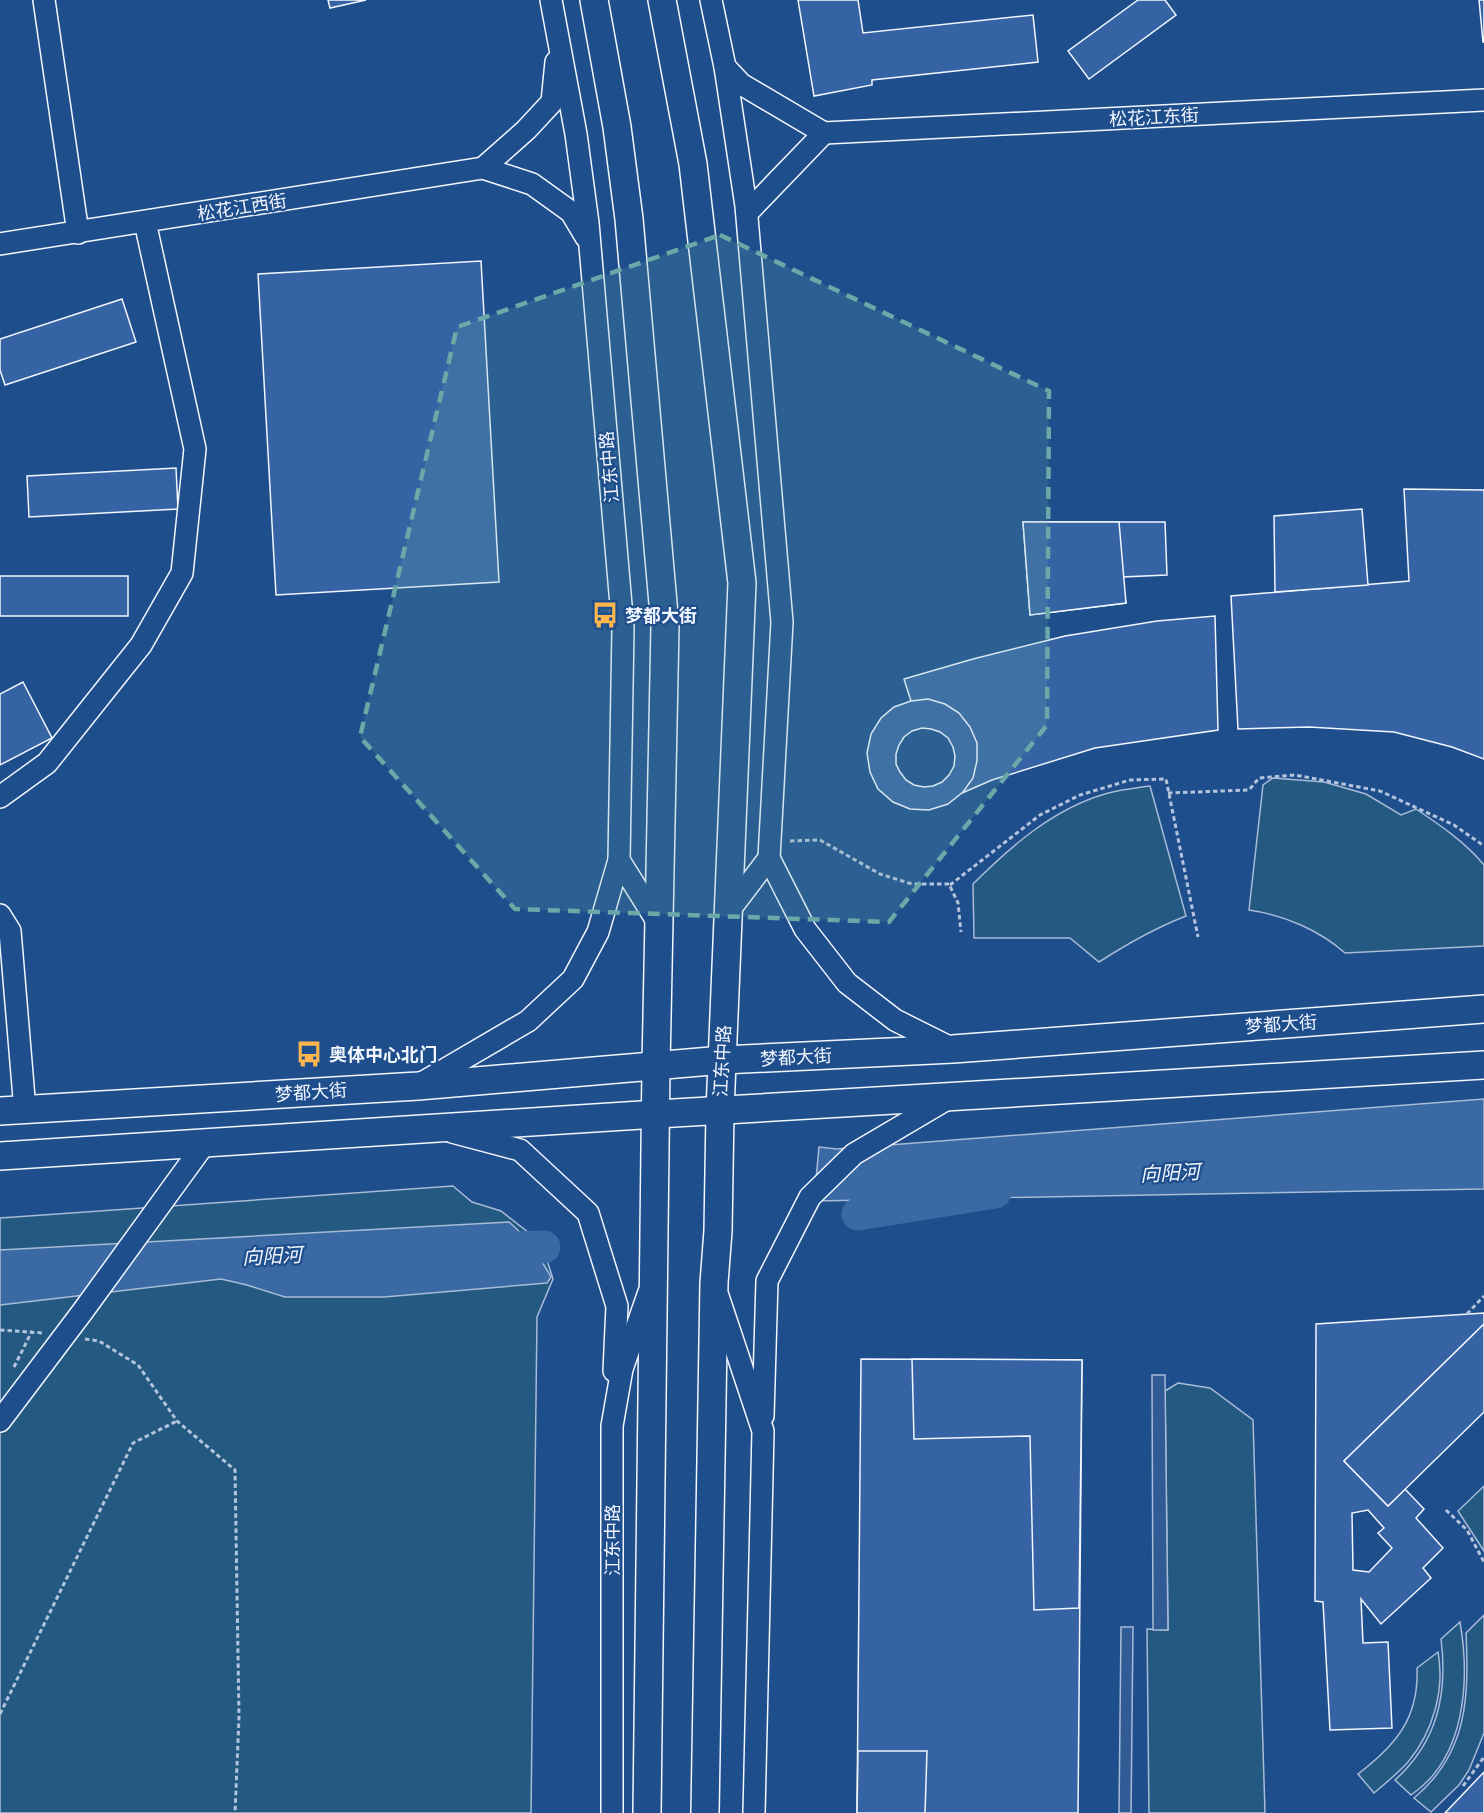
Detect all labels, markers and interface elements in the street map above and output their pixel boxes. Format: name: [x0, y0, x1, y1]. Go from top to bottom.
street label: 松花江东街: [1109, 104, 1199, 130]
street label: 松花江西街: [196, 190, 288, 224]
street label: 江东中路: [595, 430, 623, 504]
bus stop icon: 梦都大街: [590, 600, 620, 630]
place label: 梦都大街: [625, 605, 697, 626]
street label: 梦都大街: [1244, 1011, 1318, 1037]
street label: 江东中路: [710, 1024, 734, 1098]
bus stop icon: 奥体中心北门: [294, 1039, 324, 1069]
place label: 奥体中心北门: [329, 1044, 437, 1065]
street label: 梦都大街: [759, 1045, 833, 1069]
street label: 梦都大街: [274, 1079, 348, 1105]
water label: 向阳河: [1139, 1159, 1205, 1187]
water label: 向阳河: [241, 1242, 307, 1270]
street label: 江东中路: [602, 1504, 623, 1576]

